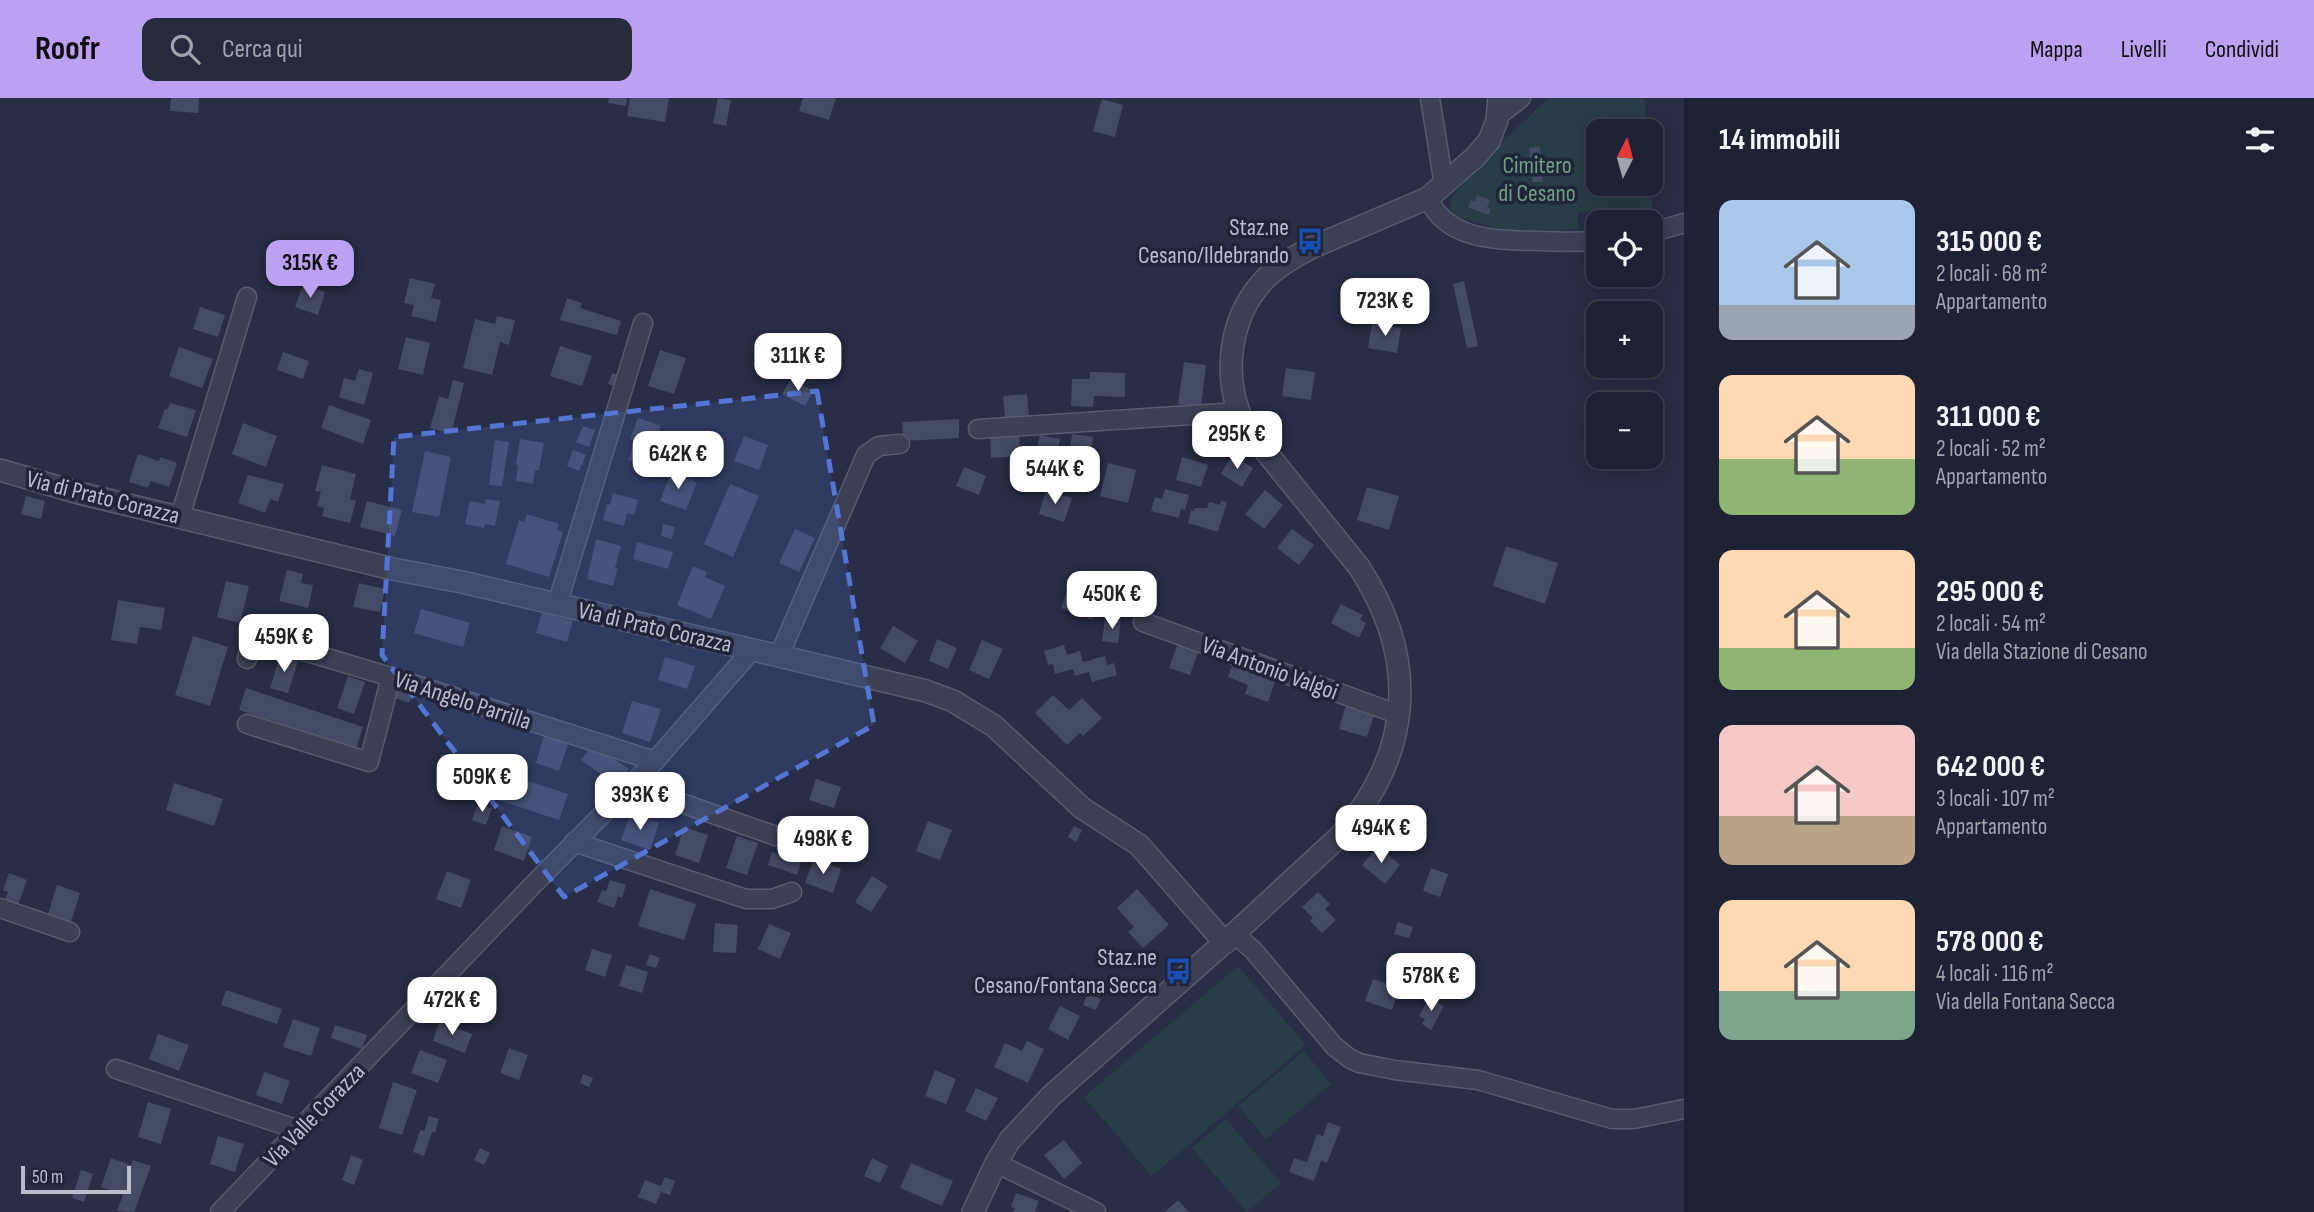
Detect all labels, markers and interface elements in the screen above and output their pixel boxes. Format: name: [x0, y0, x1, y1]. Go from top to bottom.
search box: [142, 18, 632, 81]
text: Roofr: [35, 29, 100, 69]
icon: search: [166, 30, 204, 68]
text: Cerca qui: [222, 34, 303, 65]
text: Mappa: [2030, 35, 2083, 64]
text: Livelli: [2121, 35, 2167, 64]
text: Condividi: [2205, 35, 2279, 64]
north arrow: [1586, 119, 1662, 196]
map controls: [1586, 119, 1663, 469]
icon: filters: [2241, 121, 2279, 159]
text: 14 immobili: [1719, 122, 1840, 158]
park label: Cimitero di Cesano: [1498, 151, 1576, 208]
button: locate: [1586, 210, 1663, 287]
place label: Staz.ne Cesano/Ildebrando: [1138, 213, 1289, 270]
text: 315 000 €: [1936, 224, 2042, 260]
bus stop icon: Staz.ne Cesano/Ildebrando: [1295, 226, 1325, 256]
icon: home: [1775, 228, 1859, 312]
pin: 315K €: [253, 240, 367, 300]
text: 315K €: [282, 249, 338, 277]
text: 2 locali · 68 m²: [1936, 260, 2047, 288]
pin: 723K €: [1328, 278, 1442, 338]
text: 723K €: [1356, 287, 1414, 315]
text: Appartamento: [1936, 288, 2047, 316]
button: +: [1586, 301, 1663, 378]
pin: 311K €: [741, 334, 855, 393]
text: 311K €: [770, 342, 826, 370]
button: −: [1586, 392, 1663, 469]
text: 311 000 €: [1936, 399, 2041, 435]
icon: home: [1775, 403, 1859, 487]
pin: 295K €: [1180, 412, 1294, 471]
text: 295K €: [1208, 420, 1266, 448]
pin: 642K €: [621, 432, 735, 491]
text: 2 locali · 52 m²: [1936, 435, 2046, 463]
text: 642K €: [649, 440, 707, 468]
pin: 544K €: [998, 446, 1112, 506]
text: 544K €: [1026, 455, 1084, 483]
text: Appartamento: [1936, 463, 2047, 491]
street label: Via di Prato Corazza: [23, 464, 183, 531]
pin: 450K €: [1055, 572, 1169, 631]
text: 295 000 €: [1936, 574, 2044, 610]
icon: home: [1775, 578, 1859, 662]
text: 450K €: [1083, 580, 1141, 608]
street label: Via di Prato Corazza: [575, 596, 735, 659]
text: 2 locali · 54 m²: [1936, 610, 2046, 638]
pin: 459K €: [227, 614, 341, 674]
text: 459K €: [255, 623, 313, 651]
street label: Via Antonio Valgoi: [1198, 630, 1342, 707]
text: Via della Stazione di Cesano: [1936, 638, 2148, 666]
street label: Via Angelo Parrilla: [391, 665, 535, 736]
text: 642 000 €: [1936, 749, 2045, 785]
icon: home: [1775, 753, 1859, 837]
pin: 509K €: [425, 754, 539, 814]
text: 509K €: [453, 763, 511, 791]
pin: 393K €: [583, 772, 697, 832]
text: 393K €: [611, 781, 669, 809]
text: 3 locali · 107 m²: [1936, 785, 2055, 813]
pin: 494K €: [1324, 806, 1438, 865]
text: Appartamento: [1936, 813, 2047, 841]
text: 494K €: [1352, 814, 1411, 842]
pin: 498K €: [766, 816, 880, 876]
text: 498K €: [793, 825, 853, 853]
text: 578 000 €: [1936, 924, 2044, 960]
icon: home: [1775, 928, 1859, 1012]
place label: Staz.ne Cesano/Fontana Secca: [974, 943, 1157, 1000]
pin: 578K €: [1374, 954, 1488, 1013]
bus stop icon: Staz.ne Cesano/Fontana Secca: [1163, 956, 1193, 986]
text: 4 locali · 116 m²: [1936, 960, 2054, 988]
text: 578K €: [1402, 962, 1460, 990]
pin: 472K €: [395, 978, 509, 1037]
text: 472K €: [423, 986, 481, 1014]
text: Via della Fontana Secca: [1936, 988, 2115, 1016]
street label: Via Valle Corazza: [258, 1057, 371, 1173]
scale bar: [21, 1163, 131, 1195]
text: 50 m: [32, 1166, 63, 1189]

